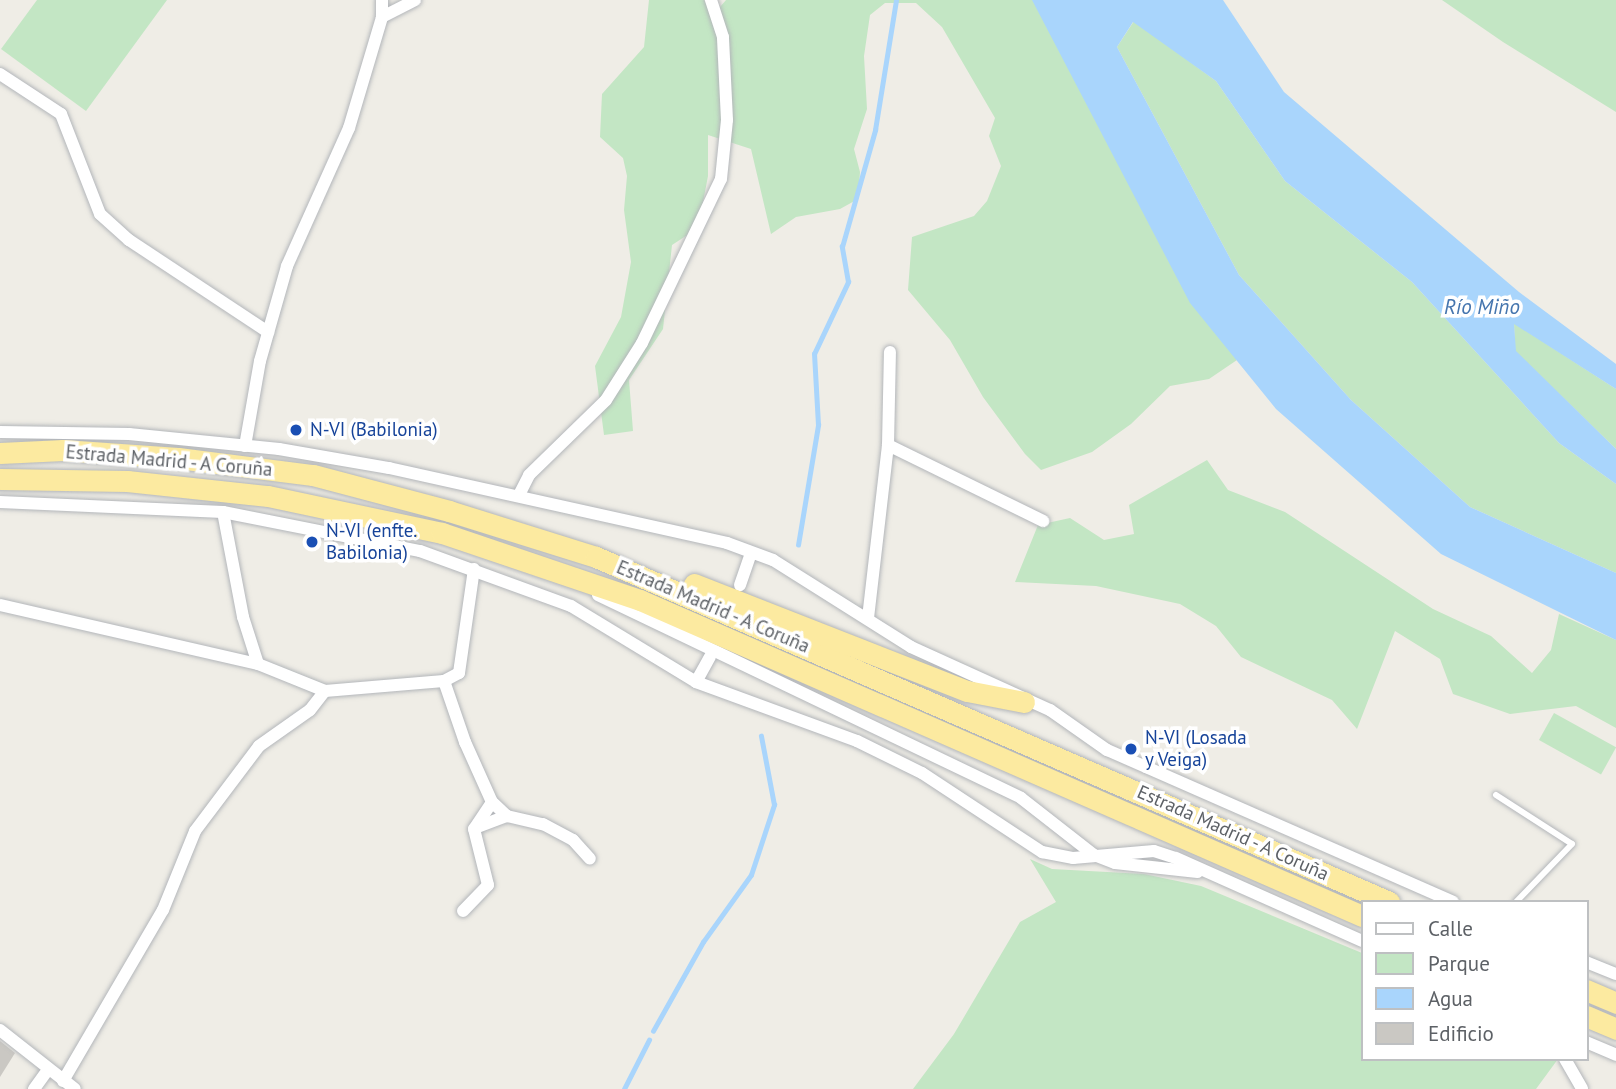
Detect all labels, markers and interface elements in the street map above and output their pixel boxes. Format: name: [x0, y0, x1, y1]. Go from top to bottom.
water label: Río Miño: [1444, 294, 1520, 320]
place label: N-VI (Babilonia): [310, 419, 438, 441]
marker: N-VI (Babilonia): [288, 422, 304, 438]
street label: Estrada Madrid - A Coruña: [63, 440, 275, 482]
place label: N-VI (enfte. Babilonia): [326, 520, 417, 564]
marker: N-VI (enfte. Babilonia): [304, 534, 320, 550]
street label: Estrada Madrid - A Coruña: [611, 555, 815, 659]
place label: N-VI (Losada y Veiga): [1145, 727, 1247, 771]
marker: N-VI (Losada y Veiga): [1123, 741, 1139, 757]
street label: Estrada Madrid - A Coruña: [1132, 780, 1334, 886]
legend: [1360, 900, 1588, 1061]
text: Calle: [1428, 915, 1473, 942]
text: Parque: [1428, 950, 1490, 977]
text: Agua: [1428, 985, 1473, 1012]
text: Edificio: [1428, 1020, 1494, 1047]

